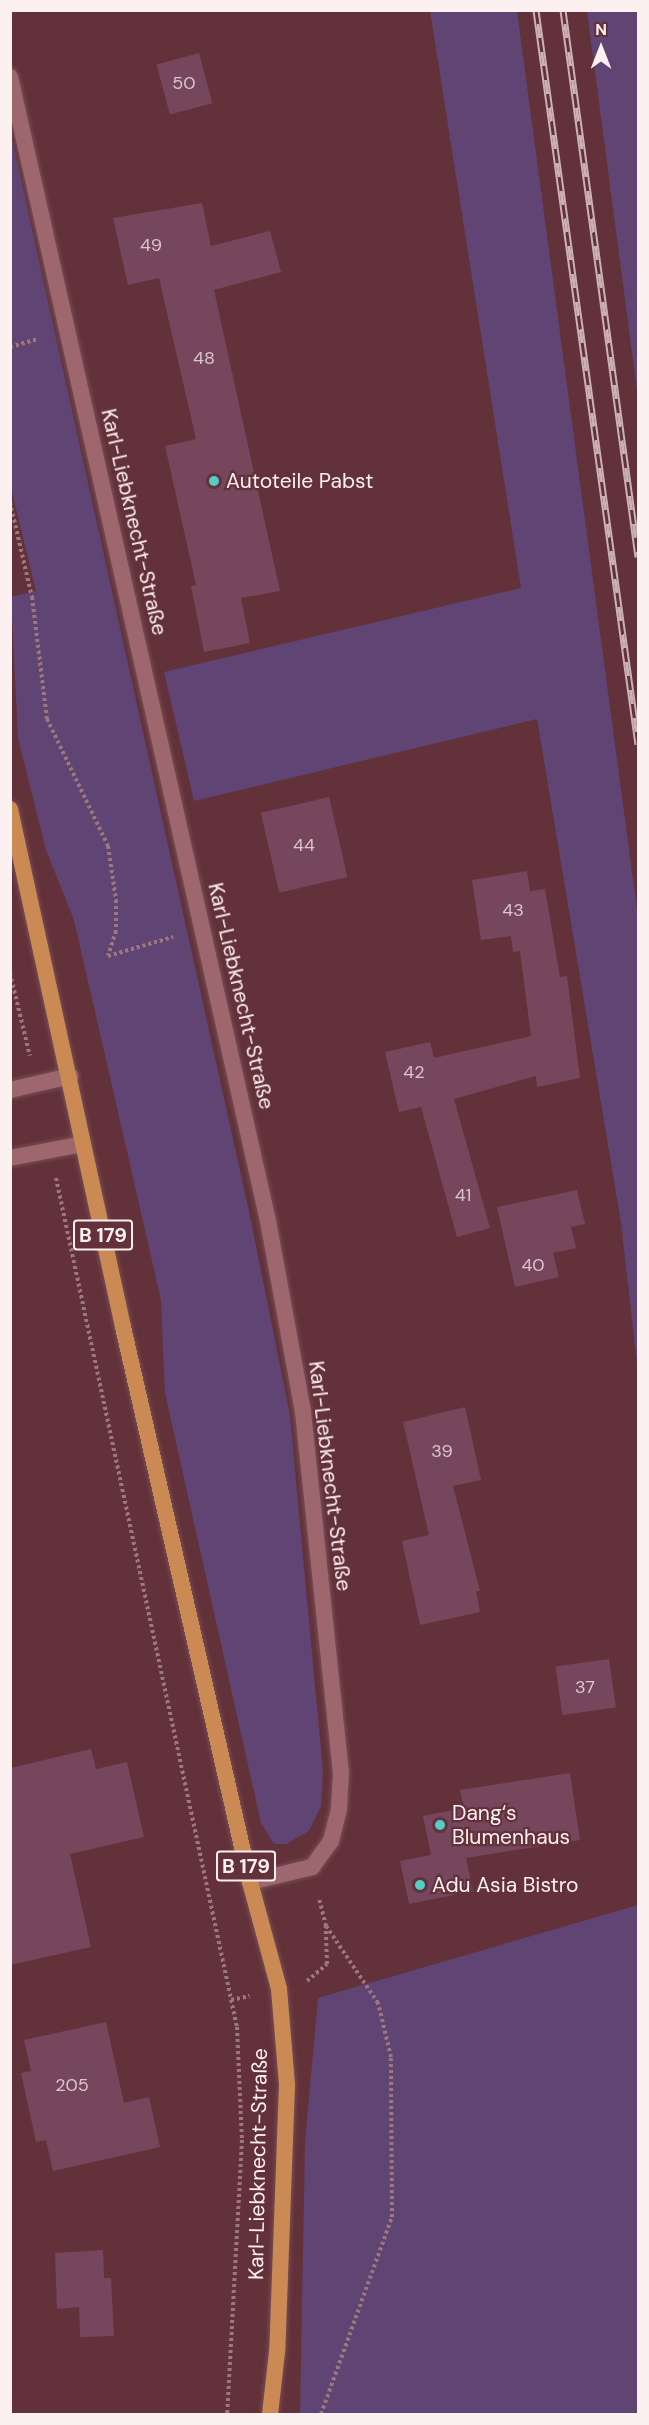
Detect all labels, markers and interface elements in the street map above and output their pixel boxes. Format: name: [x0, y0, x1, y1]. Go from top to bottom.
north arrow: [571, 18, 631, 78]
text: N: [595, 19, 607, 40]
house number: 50: [172, 72, 196, 94]
house number: 49: [140, 234, 162, 256]
house number: 48: [193, 347, 215, 369]
street label: Karl-Liebknecht-Straße: [96, 406, 172, 638]
place label: Autoteile Pabst: [226, 468, 373, 494]
marker: Autoteile Pabst: [207, 474, 221, 488]
house number: 44: [293, 834, 315, 856]
street label: Karl-Liebknecht-Straße: [203, 880, 279, 1112]
house number: 43: [502, 899, 524, 921]
house number: 42: [403, 1061, 425, 1083]
house number: 41: [455, 1184, 471, 1206]
road number: B 179: [73, 1218, 133, 1252]
house number: 40: [521, 1254, 545, 1276]
street label: Karl-Liebknecht-Straße: [303, 1360, 357, 1592]
house number: 39: [431, 1440, 453, 1462]
house number: 37: [575, 1676, 595, 1698]
place label: Dang‘s Blumenhaus: [452, 1800, 570, 1850]
marker: Dang‘s Blumenhaus: [433, 1818, 447, 1832]
road number: B 179: [216, 1849, 276, 1883]
place label: Adu Asia Bistro: [432, 1872, 579, 1898]
marker: Adu Asia Bistro: [413, 1878, 427, 1892]
street label: Karl-Liebknecht-Straße: [243, 2048, 273, 2280]
house number: 205: [55, 2074, 89, 2096]

